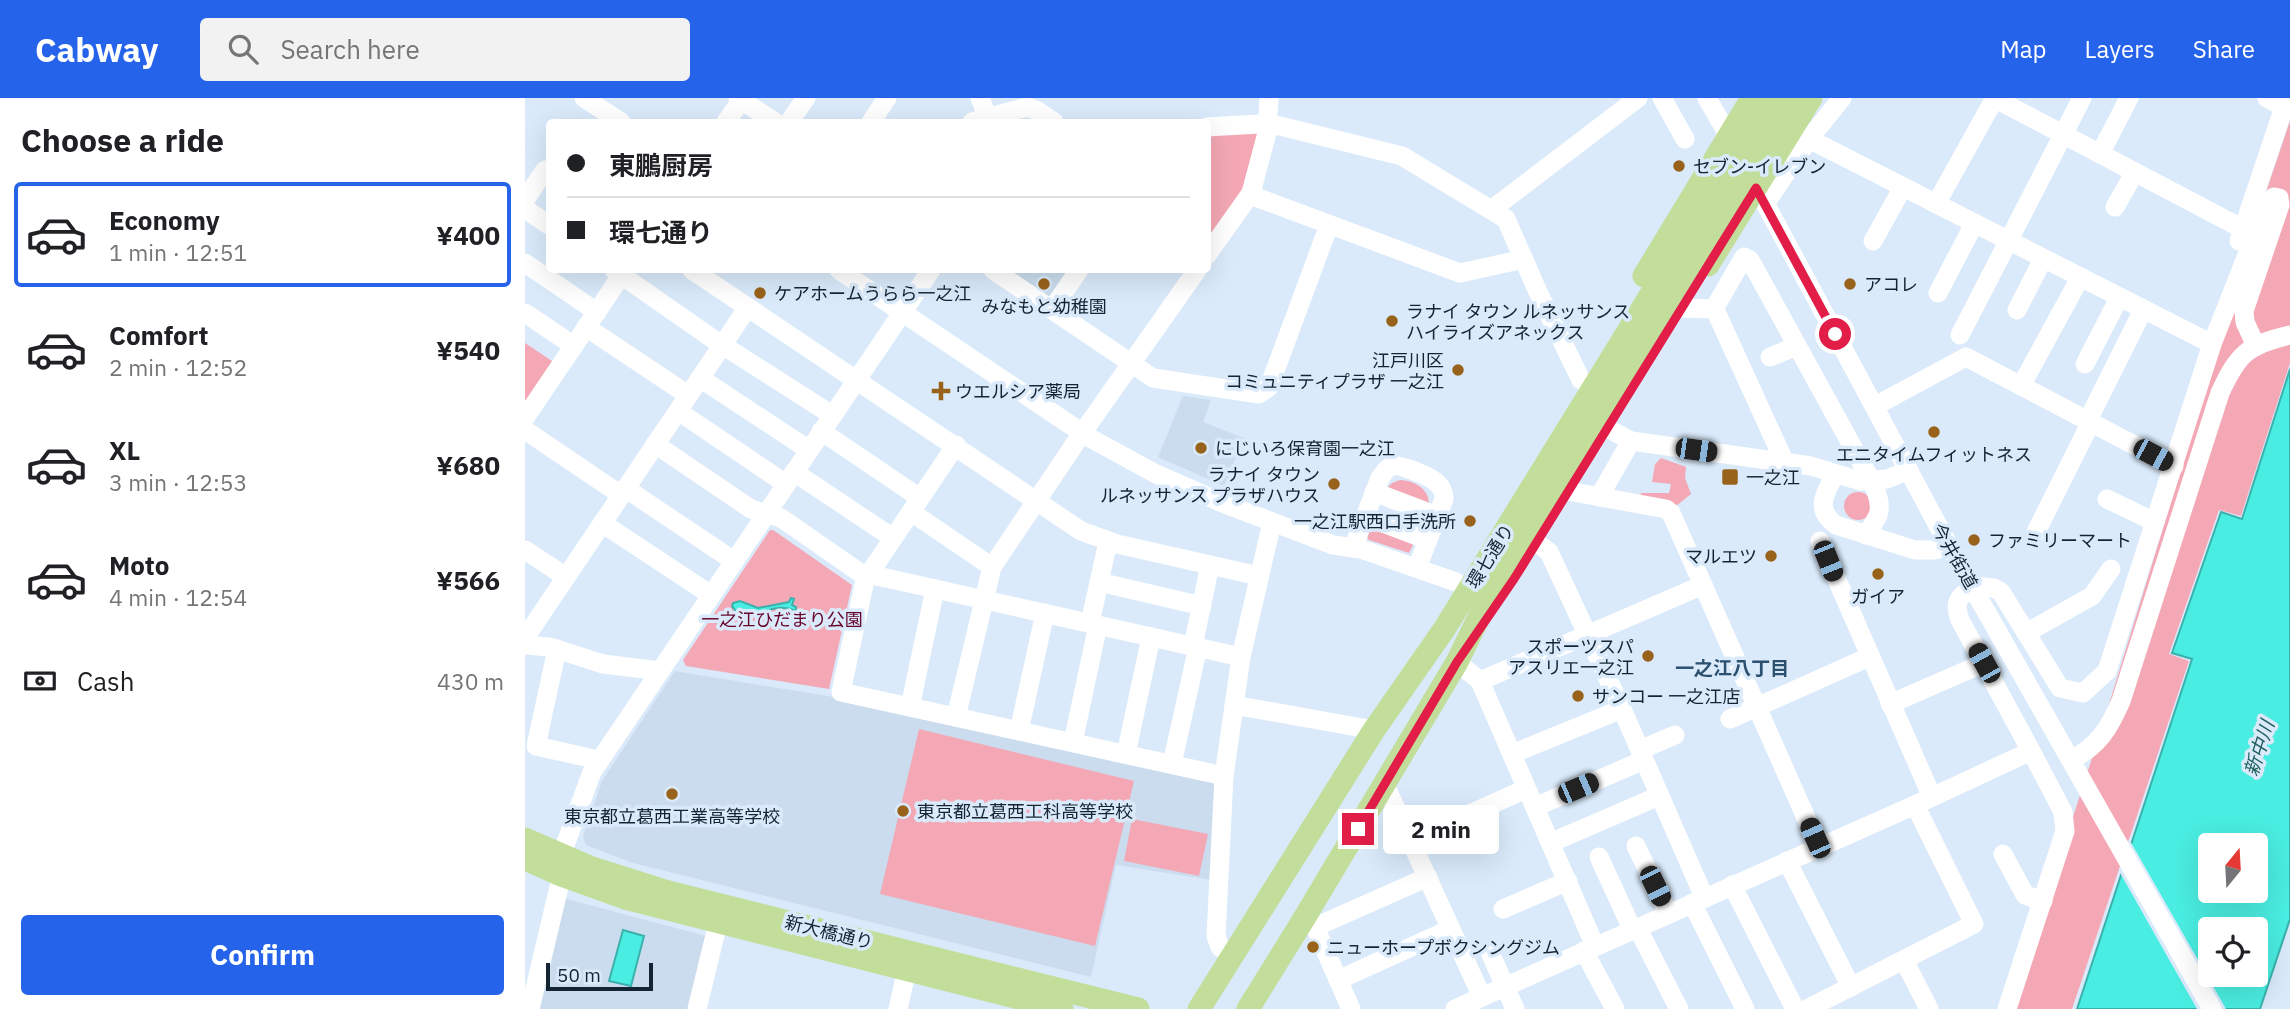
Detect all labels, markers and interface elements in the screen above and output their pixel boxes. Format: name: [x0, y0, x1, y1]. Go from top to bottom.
search box: [200, 18, 690, 81]
text: Cabway: [35, 28, 158, 71]
icon: search: [224, 30, 262, 68]
text: Search here: [280, 32, 420, 66]
text: Map: [2000, 33, 2047, 65]
text: Layers: [2085, 33, 2155, 65]
text: Share: [2193, 33, 2255, 65]
text: Choose a ride: [21, 119, 224, 161]
text: 東鵬厨房: [609, 148, 713, 182]
place label: セブン-イレブン: [1693, 155, 1826, 178]
marker: セブン-イレブン: [1671, 158, 1687, 174]
icon: car: [25, 203, 88, 266]
text: Economy: [109, 203, 220, 237]
text: 環七通り: [609, 215, 713, 249]
text: ¥400: [436, 218, 500, 252]
text: 1 min · 12:51: [109, 237, 247, 267]
place label: アコレ: [1864, 273, 1918, 296]
marker: みなもと幼稚園: [1036, 276, 1052, 292]
marker: アコレ: [1842, 276, 1858, 292]
place label: ケアホームうらら一之江: [774, 282, 971, 305]
marker: ケアホームうらら一之江: [752, 285, 768, 301]
place label: みなもと幼稚園: [981, 295, 1107, 318]
place label: ラナイ タウン ルネッサンス ハイライズアネックス: [1406, 300, 1630, 344]
marker: ラナイ タウン ルネッサンス ハイライズアネックス: [1384, 313, 1400, 329]
icon: car: [25, 318, 88, 381]
text: Comfort: [109, 318, 208, 352]
route start: [1819, 318, 1851, 350]
text: ¥540: [436, 333, 500, 367]
place label: 江戸川区 コミュニティプラザ 一之江: [1225, 349, 1444, 393]
text: 2 min · 12:52: [109, 352, 247, 382]
marker: 江戸川区 コミュニティプラザ 一之江: [1450, 362, 1466, 378]
place label: ウエルシア薬局: [955, 380, 1081, 403]
marker: ウエルシア薬局: [933, 383, 949, 399]
marker: エニタイムフィットネス: [1926, 424, 1942, 440]
icon: car: [25, 433, 88, 496]
text: XL: [109, 433, 140, 467]
car: [2130, 436, 2177, 474]
place label: にじいろ保育園一之江: [1215, 437, 1395, 460]
car: [1674, 437, 1719, 463]
marker: にじいろ保育園一之江: [1193, 440, 1209, 456]
place label: エニタイムフィットネス: [1836, 443, 2032, 466]
text: ¥680: [436, 448, 500, 482]
place label: ラナイ タウン ルネッサンス プラザハウス: [1100, 463, 1320, 507]
place label: 一之江: [1746, 466, 1800, 489]
text: 3 min · 12:53: [109, 467, 247, 497]
marker: 一之江: [1720, 467, 1740, 487]
marker: ラナイ タウン ルネッサンス プラザハウス: [1326, 476, 1342, 492]
place label: 一之江駅西口手洗所: [1294, 510, 1456, 533]
marker: 一之江駅西口手洗所: [1462, 513, 1478, 529]
street label: 環七通り: [1461, 519, 1519, 593]
street label: 今井街道: [1927, 519, 1983, 593]
place label: ファミリーマート: [1988, 529, 2132, 552]
marker: ファミリーマート: [1966, 532, 1982, 548]
car: [1811, 538, 1846, 584]
place label: マルエツ: [1685, 545, 1757, 568]
icon: car: [25, 548, 88, 611]
text: Moto: [109, 548, 169, 582]
marker: マルエツ: [1763, 548, 1779, 564]
text: ¥566: [436, 563, 500, 597]
marker: ガイア: [1870, 566, 1886, 582]
text: 4 min · 12:54: [109, 582, 247, 612]
place label: ガイア: [1851, 585, 1905, 608]
park label: 一之江ひだまり公園: [701, 608, 863, 631]
place label: スポーツスパ アスリエ一之江: [1508, 635, 1634, 679]
car: [1965, 640, 2004, 686]
marker: スポーツスパ アスリエ一之江: [1640, 648, 1656, 664]
district label: 一之江八丁目: [1675, 656, 1789, 680]
icon: cash: [21, 662, 59, 700]
text: Cash: [77, 664, 134, 698]
text: 430 m: [437, 666, 504, 696]
place label: サンコー 一之江店: [1592, 685, 1740, 708]
marker: サンコー 一之江店: [1570, 688, 1586, 704]
water label: 新中川: [2239, 715, 2280, 779]
car: [1555, 770, 1602, 806]
marker: 東京都立葛西工業高等学校: [664, 786, 680, 802]
place label: 東京都立葛西工科高等学校: [917, 800, 1133, 823]
marker: 東京都立葛西工科高等学校: [895, 803, 911, 819]
callout: 2 min: [1383, 804, 1498, 854]
place label: 東京都立葛西工業高等学校: [564, 805, 780, 828]
route end: [1342, 813, 1374, 845]
text: 2 min: [1411, 814, 1471, 844]
car: [1797, 815, 1834, 861]
north arrow: [2198, 833, 2268, 903]
map controls: [2198, 833, 2268, 987]
car: [1637, 863, 1674, 909]
street label: 新大橋通り: [783, 910, 875, 954]
button: Confirm: [21, 915, 504, 995]
button: locate: [2198, 917, 2268, 987]
place label: ニューホープボクシングジム: [1327, 936, 1560, 959]
marker: ニューホープボクシングジム: [1305, 939, 1321, 955]
scale bar: [546, 960, 653, 992]
text: 50 m: [557, 963, 601, 987]

